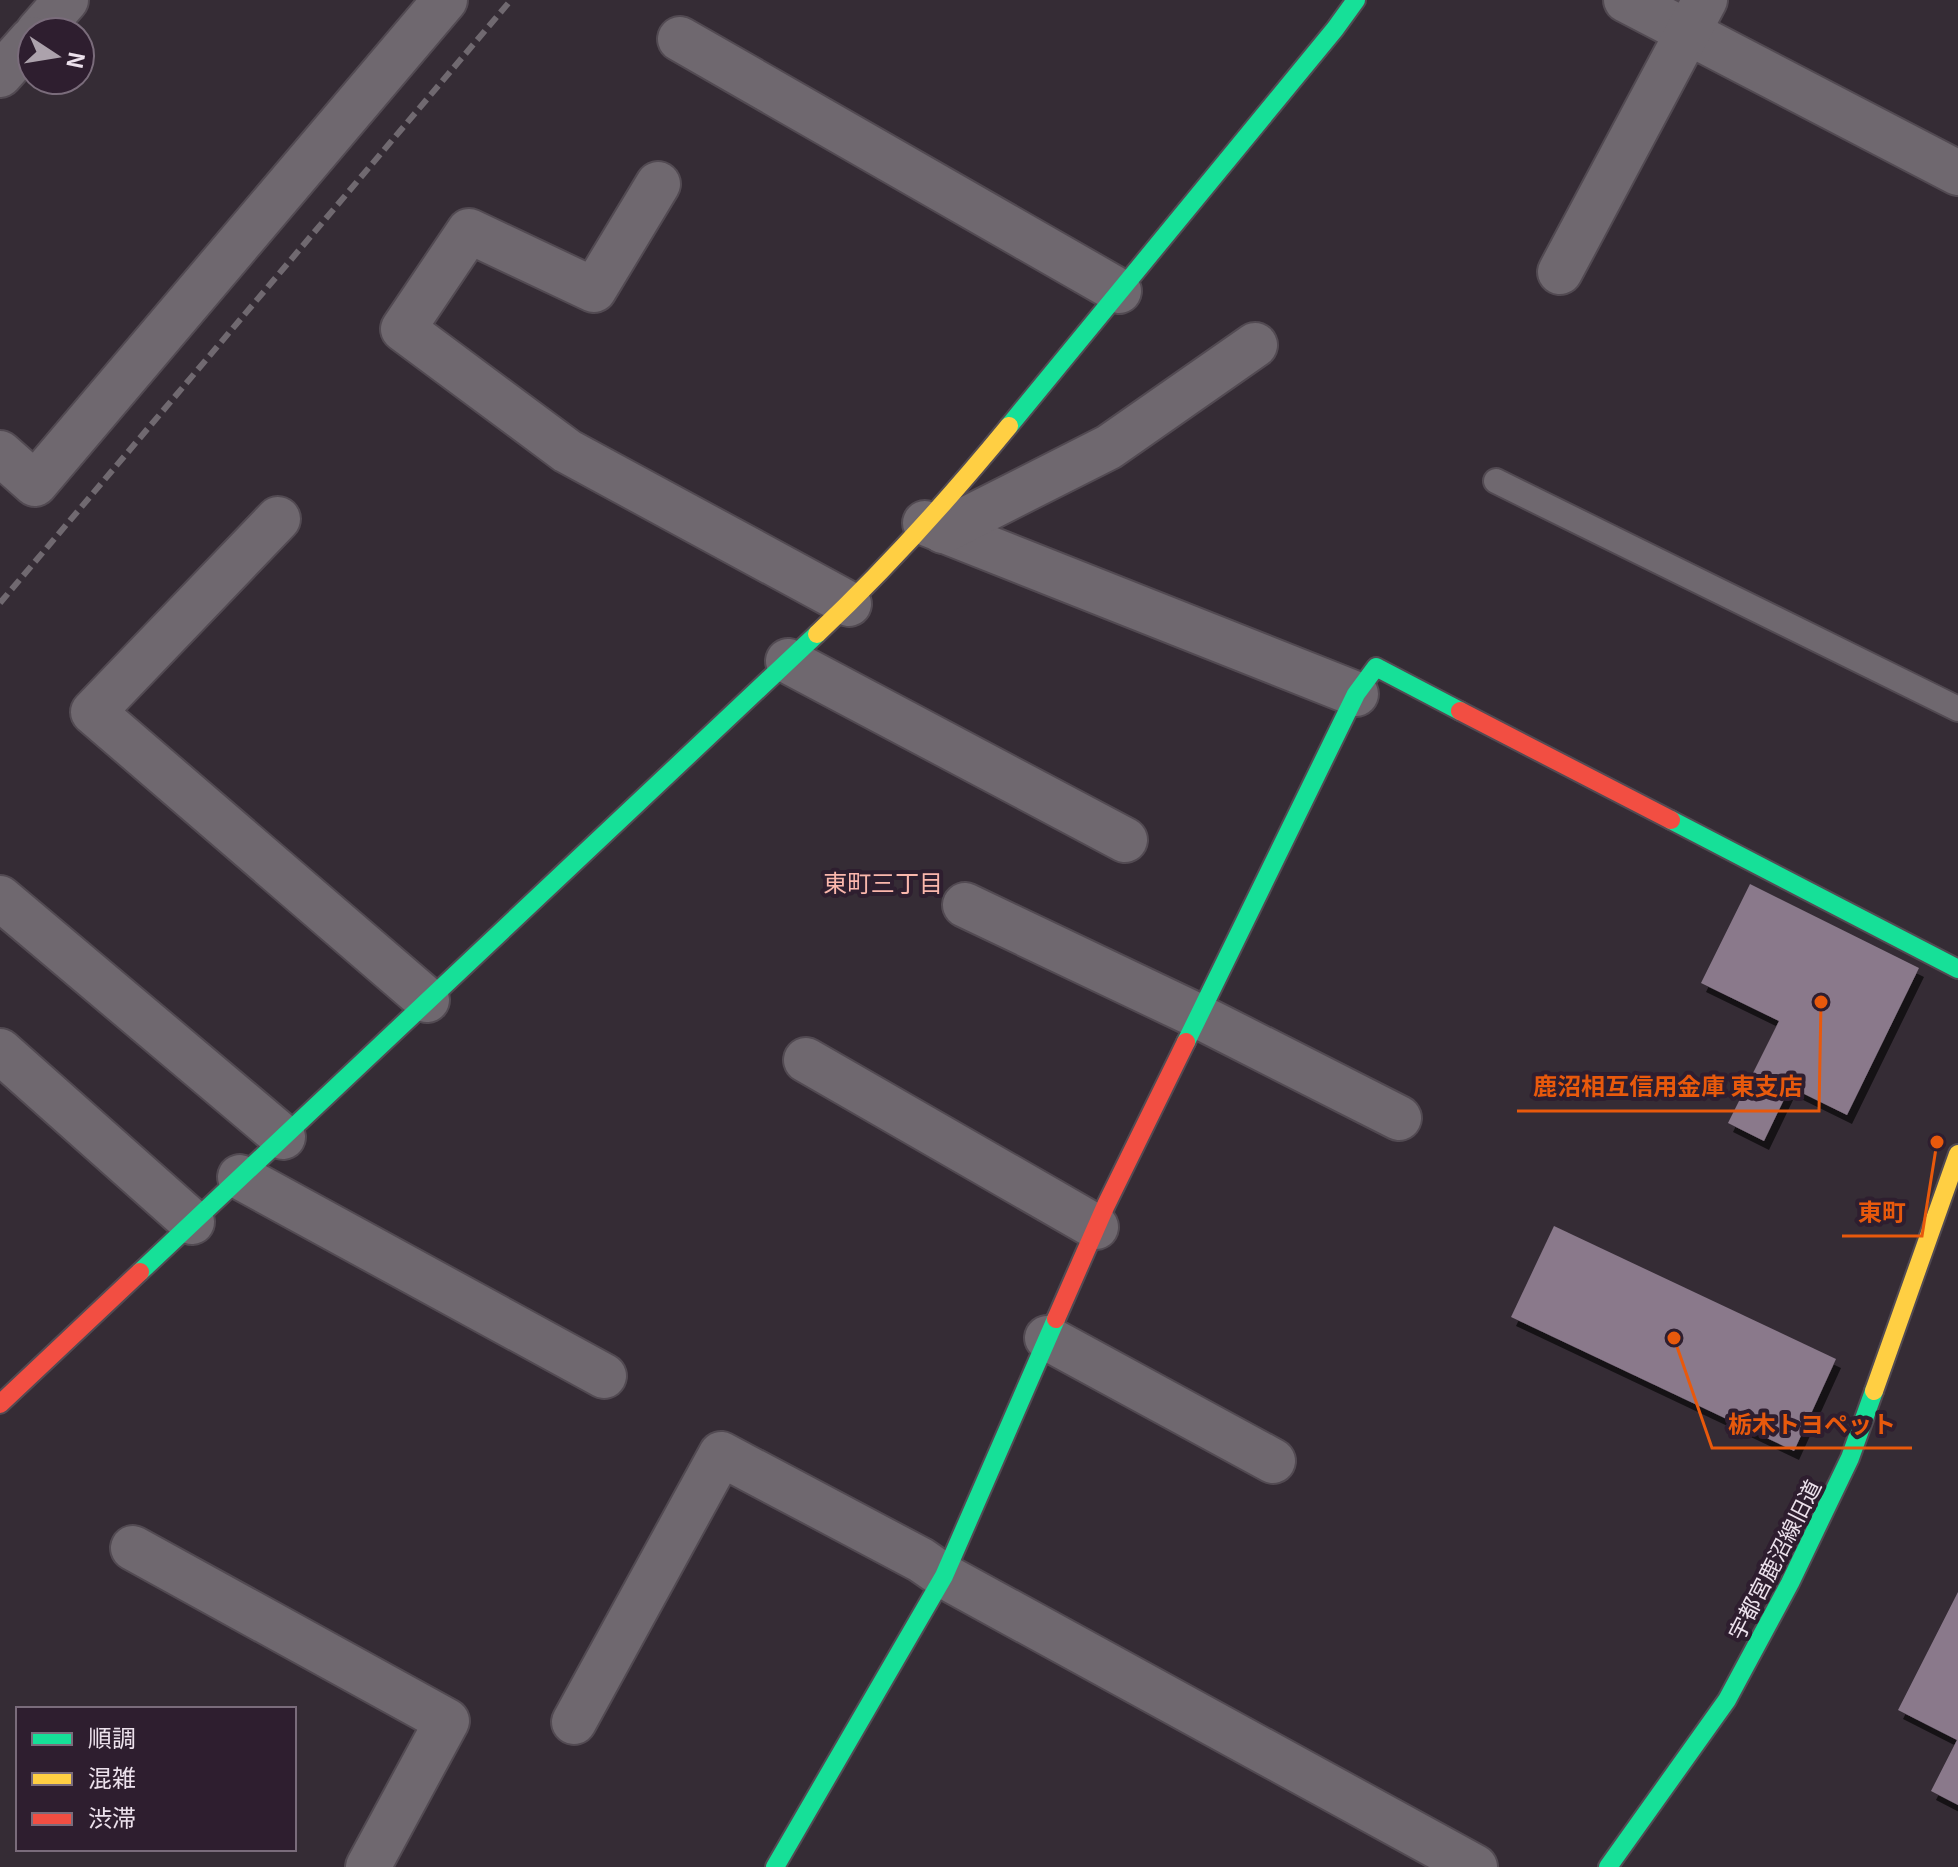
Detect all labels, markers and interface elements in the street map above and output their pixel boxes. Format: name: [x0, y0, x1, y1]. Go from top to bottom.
north arrow: [16, 16, 96, 96]
text: N: [60, 49, 95, 72]
district label: 東町三丁目: [823, 864, 943, 899]
callout: 鹿沼相互信用金庫 東支店: [1517, 1063, 1819, 1111]
text: 鹿沼相互信用金庫 東支店: [1533, 1067, 1803, 1102]
callout: 東町: [1842, 1188, 1922, 1236]
text: 東町: [1858, 1193, 1906, 1228]
callout: 栃木トヨペット: [1712, 1400, 1912, 1448]
text: 栃木トヨペット: [1728, 1405, 1896, 1440]
street label: 宇都宮鹿沼線旧道: [1719, 1473, 1827, 1645]
legend: [16, 1707, 296, 1851]
text: 順調: [88, 1719, 136, 1754]
text: 混雑: [88, 1759, 136, 1794]
text: 渋滞: [88, 1799, 136, 1834]

